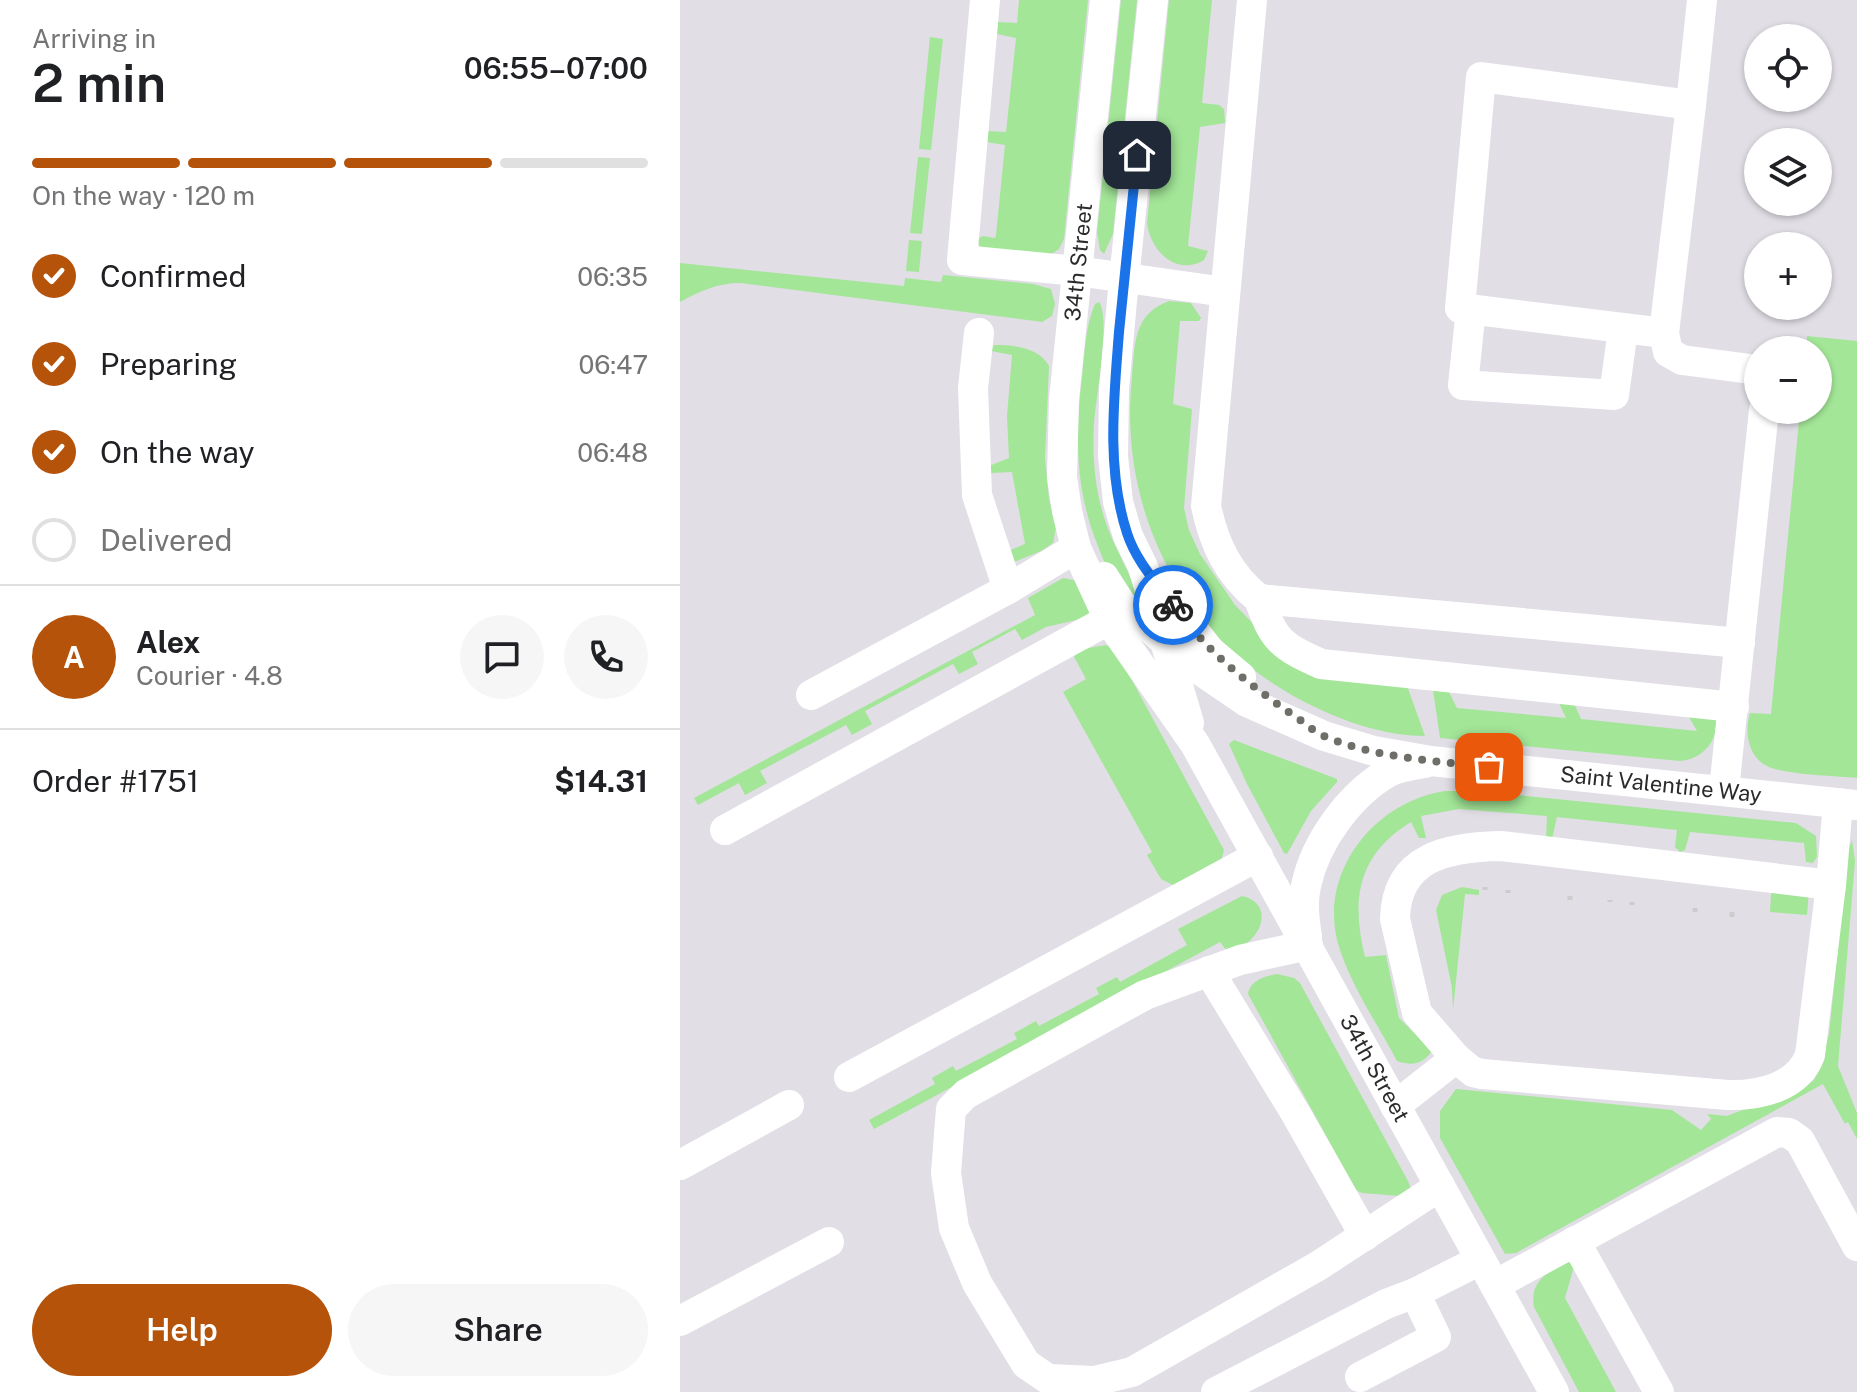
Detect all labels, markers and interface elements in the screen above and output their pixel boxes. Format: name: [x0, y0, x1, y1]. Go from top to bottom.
text: Arriving in: [32, 23, 156, 54]
map controls: [1744, 24, 1832, 424]
button: locate: [1744, 24, 1832, 112]
text: 06:55–07:00: [464, 50, 648, 86]
text: 2 min: [32, 53, 166, 114]
pin: [1103, 121, 1171, 189]
button: layers: [1744, 128, 1832, 216]
icon: home: [1115, 133, 1159, 177]
text: On the way · 120 m: [32, 180, 255, 211]
street label: 34th Street: [1059, 202, 1097, 322]
button: +: [1744, 232, 1832, 320]
icon: check: [32, 254, 76, 298]
text: Confirmed: [100, 258, 246, 294]
text: 06:35: [577, 261, 648, 292]
button: −: [1744, 336, 1832, 424]
icon: check: [32, 342, 76, 386]
text: Preparing: [100, 346, 237, 382]
text: 06:47: [578, 349, 648, 380]
icon: check: [32, 430, 76, 474]
text: On the way: [100, 434, 254, 470]
text: 06:48: [577, 437, 648, 468]
text: Delivered: [100, 522, 232, 558]
courier: [1133, 565, 1213, 645]
icon: bike: [1151, 583, 1195, 627]
button: chat: [460, 615, 544, 699]
button: phone: [564, 615, 648, 699]
text: Alex: [136, 624, 200, 660]
text: A: [63, 639, 85, 675]
text: Courier · 4.8: [136, 660, 283, 691]
pin: [1455, 733, 1523, 801]
icon: bag: [1467, 745, 1511, 789]
street label: Saint Valentine Way: [1559, 760, 1763, 808]
text: Order #1751: [32, 763, 199, 799]
text: $14.31: [554, 763, 648, 799]
street label: 34th Street: [1335, 1010, 1415, 1126]
button: Help: [32, 1284, 332, 1376]
button: Share: [348, 1284, 648, 1376]

